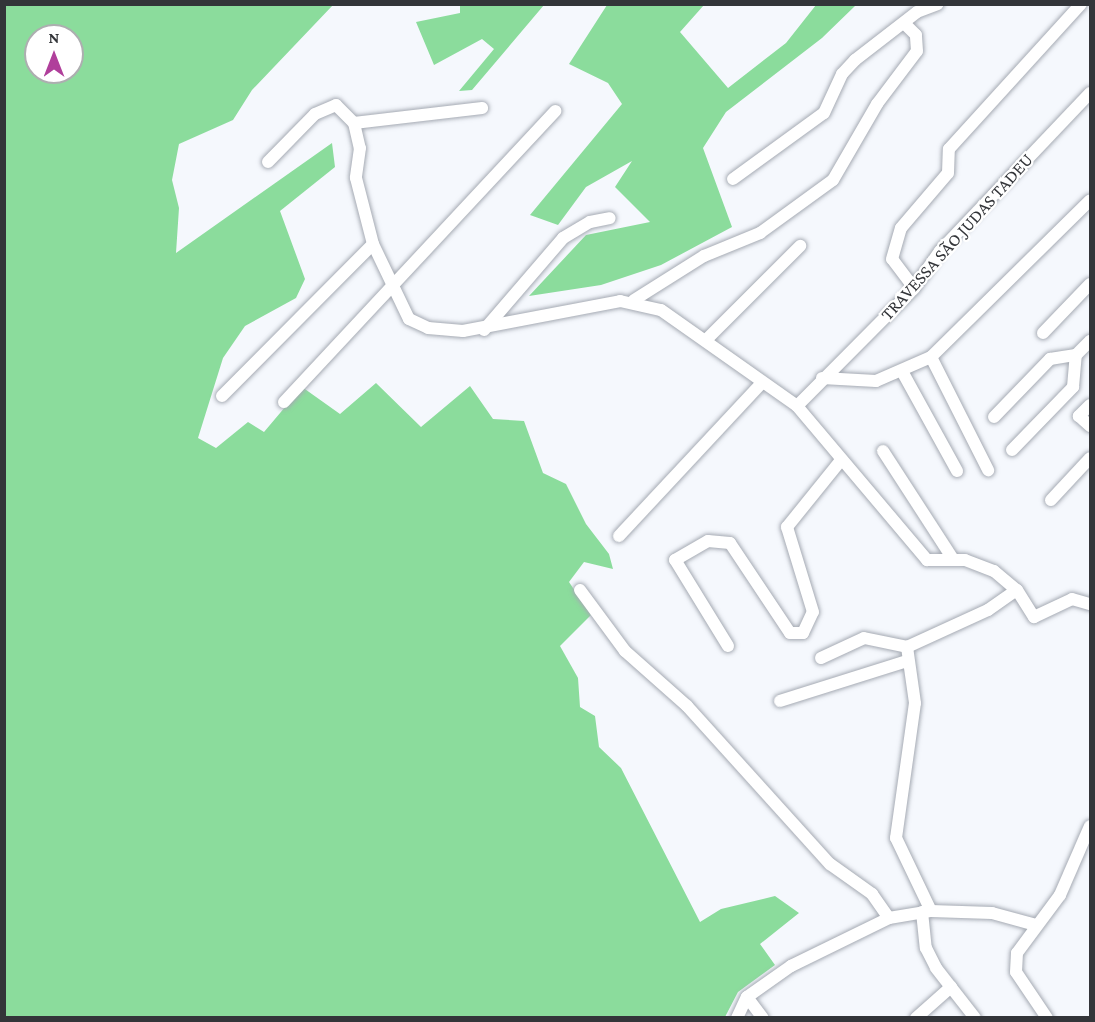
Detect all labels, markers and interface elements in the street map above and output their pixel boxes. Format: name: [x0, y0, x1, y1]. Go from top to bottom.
north arrow: [24, 24, 84, 84]
text: N: [49, 29, 59, 46]
street label: TRAVESSA SÃO JUDAS TADEU: [876, 149, 1038, 325]

